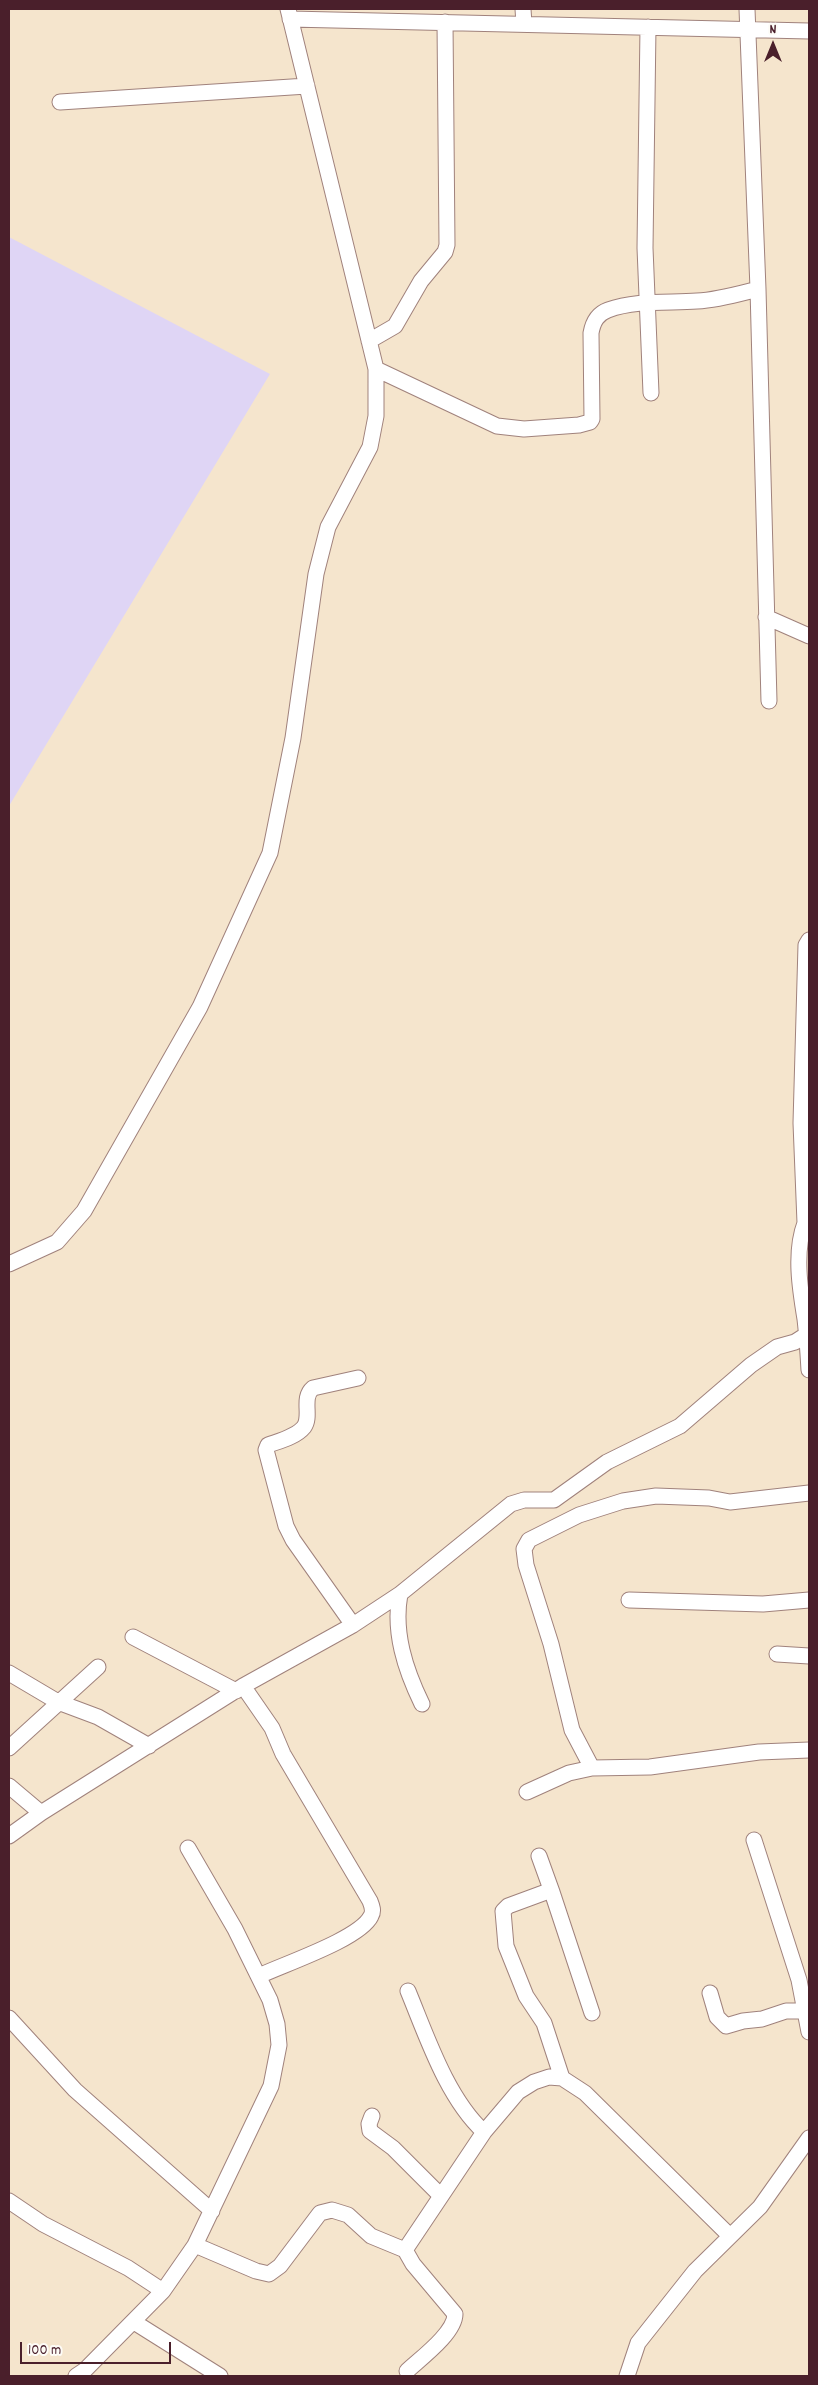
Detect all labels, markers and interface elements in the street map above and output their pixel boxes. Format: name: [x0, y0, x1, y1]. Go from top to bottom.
north arrow: [748, 20, 798, 70]
text: N: [770, 20, 776, 40]
scale bar: [22, 2332, 174, 2364]
text: 100 m: [28, 2340, 61, 2362]

